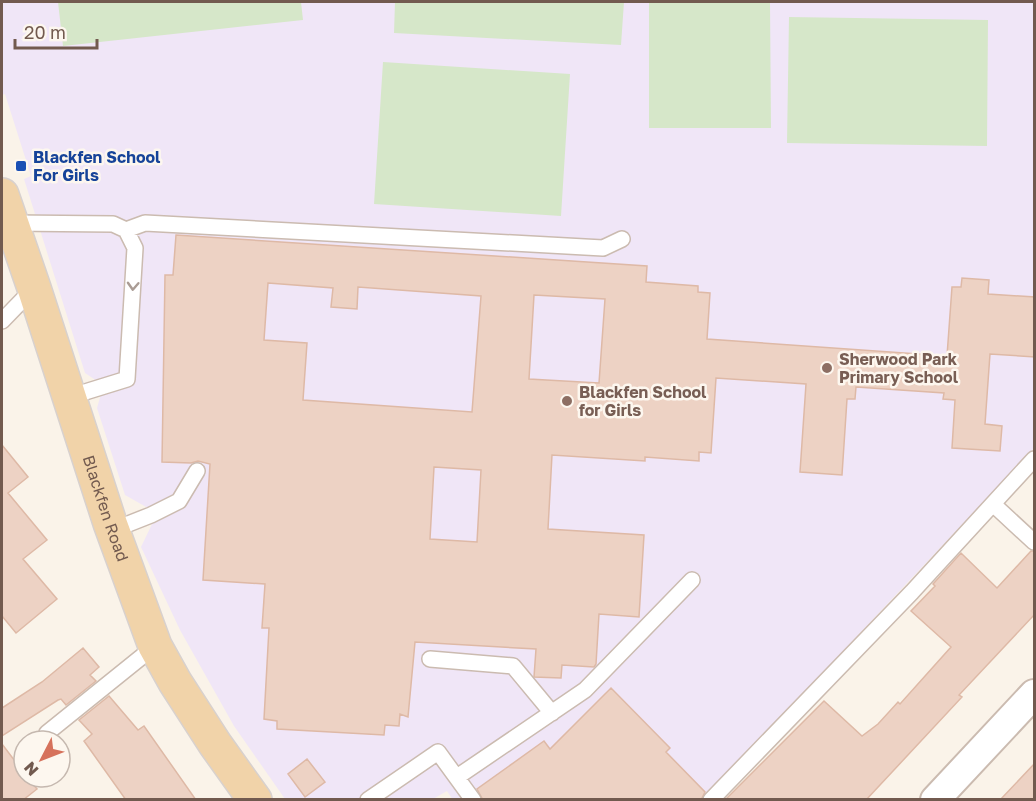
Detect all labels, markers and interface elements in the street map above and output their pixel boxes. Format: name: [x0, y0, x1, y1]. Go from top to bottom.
scale bar: [15, 12, 98, 50]
text: 20 m: [24, 21, 66, 43]
place label: Blackfen School For Girls: [33, 147, 161, 185]
marker: Blackfen School For Girls: [14, 159, 28, 173]
one-way arrow: [126, 282, 139, 291]
place label: Sherwood Park Primary School: [839, 349, 959, 387]
marker: Sherwood Park Primary School: [820, 361, 834, 375]
place label: Blackfen School for Girls: [579, 382, 707, 420]
marker: Blackfen School for Girls: [560, 394, 574, 408]
street label: Blackfen Road: [79, 453, 133, 564]
north arrow: [12, 729, 72, 789]
text: N: [19, 758, 42, 780]

